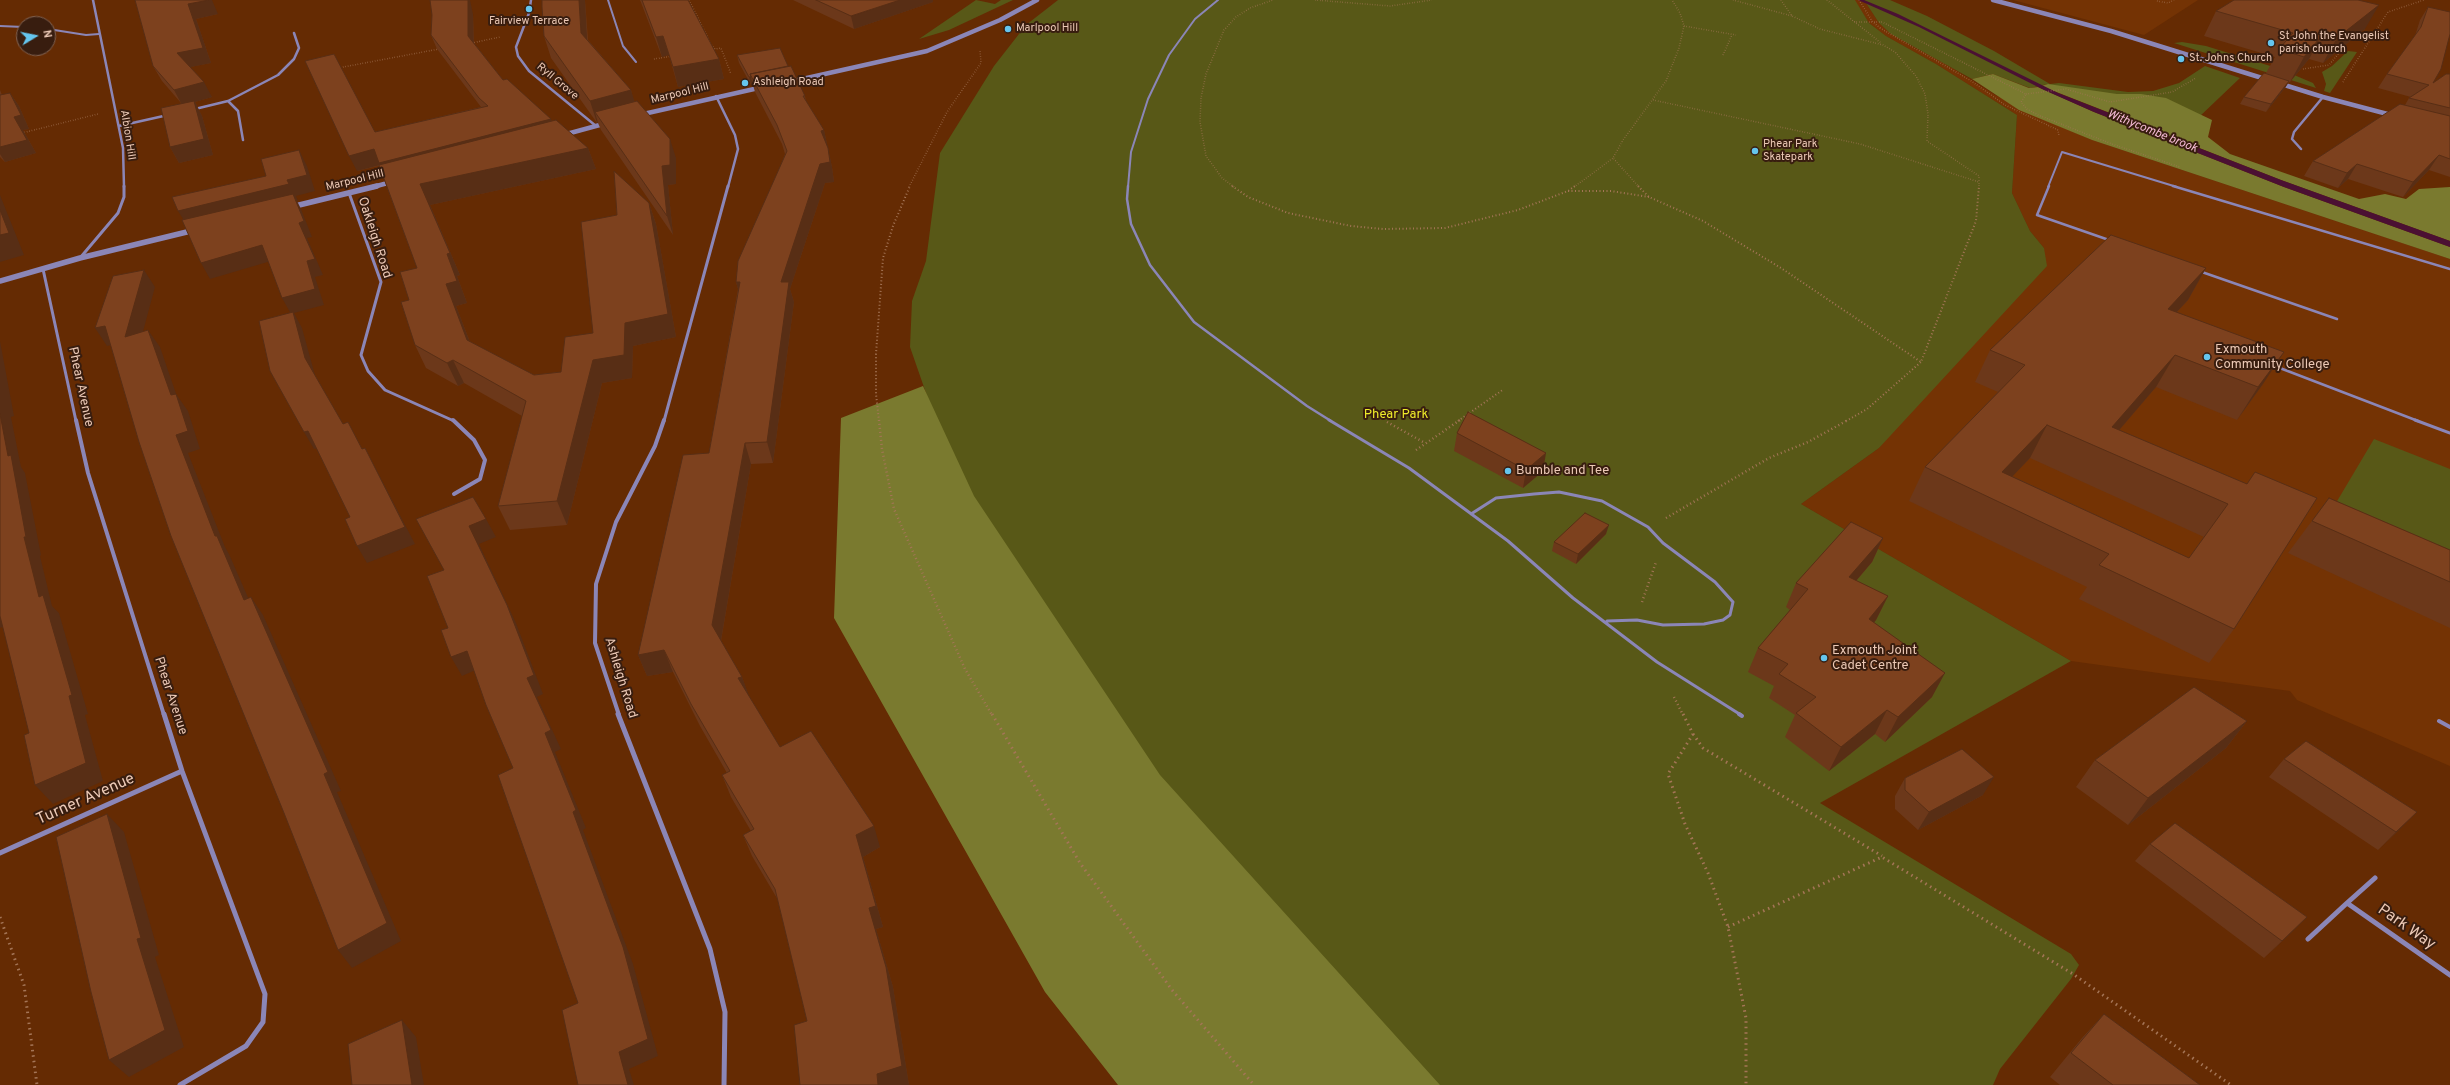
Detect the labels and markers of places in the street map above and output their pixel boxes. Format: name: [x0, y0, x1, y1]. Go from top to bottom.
marker: Fairview Terrace: [524, 4, 534, 14]
place label: Fairview Terrace: [489, 15, 569, 29]
place label: Marlpool Hill: [1016, 22, 1078, 36]
marker: Marlpool Hill: [1003, 24, 1013, 34]
place label: St John the Evangelist parish church: [2279, 30, 2389, 56]
marker: St John the Evangelist parish church: [2266, 38, 2276, 48]
place label: St. Johns Church: [2189, 52, 2272, 66]
marker: St. Johns Church: [2176, 54, 2186, 64]
place label: Ashleigh Road: [753, 76, 824, 90]
marker: Ashleigh Road: [740, 78, 750, 88]
place label: Phear Park Skatepark: [1763, 138, 1818, 164]
marker: Phear Park Skatepark: [1750, 146, 1760, 156]
place label: Exmouth Community College: [2215, 342, 2330, 373]
marker: Exmouth Community College: [2202, 352, 2212, 362]
place label: Bumble and Tee: [1516, 463, 1609, 479]
marker: Bumble and Tee: [1503, 466, 1513, 476]
place label: Exmouth Joint Cadet Centre: [1832, 643, 1917, 674]
marker: Exmouth Joint Cadet Centre: [1819, 653, 1829, 663]

